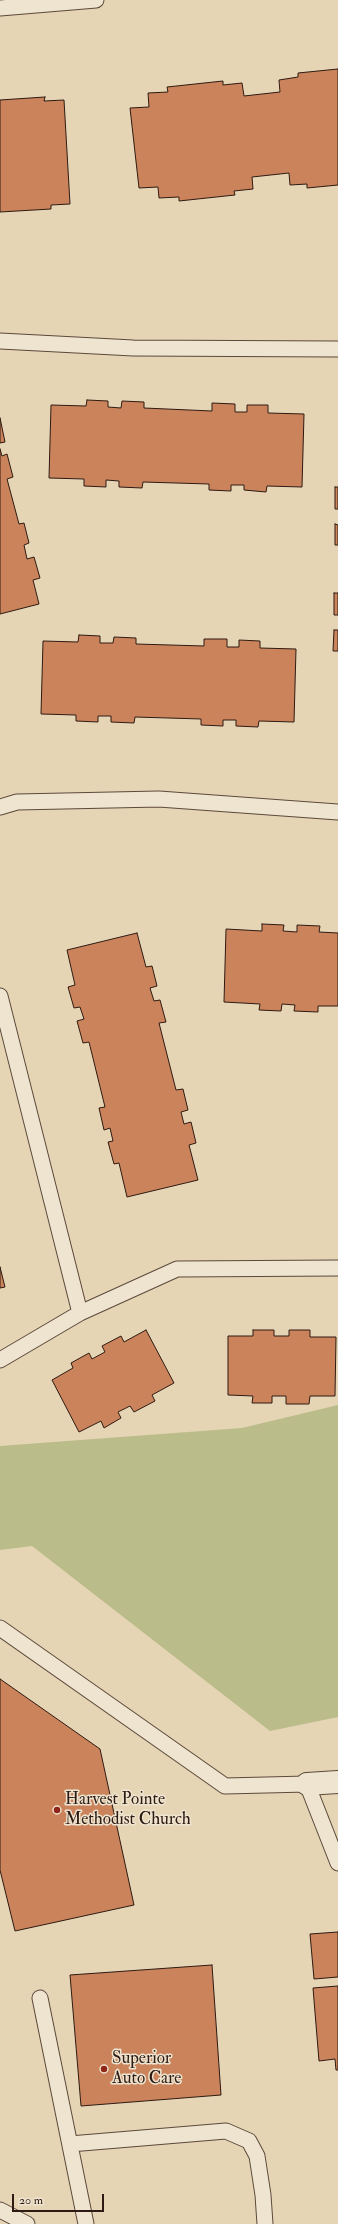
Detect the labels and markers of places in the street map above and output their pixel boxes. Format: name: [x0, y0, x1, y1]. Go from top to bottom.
place label: Harvest Pointe Methodist Church: [65, 1790, 191, 1830]
marker: Harvest Pointe Methodist Church: [52, 1805, 62, 1815]
place label: Superior Auto Care: [112, 2049, 181, 2089]
marker: Superior Auto Care: [99, 2064, 109, 2074]

